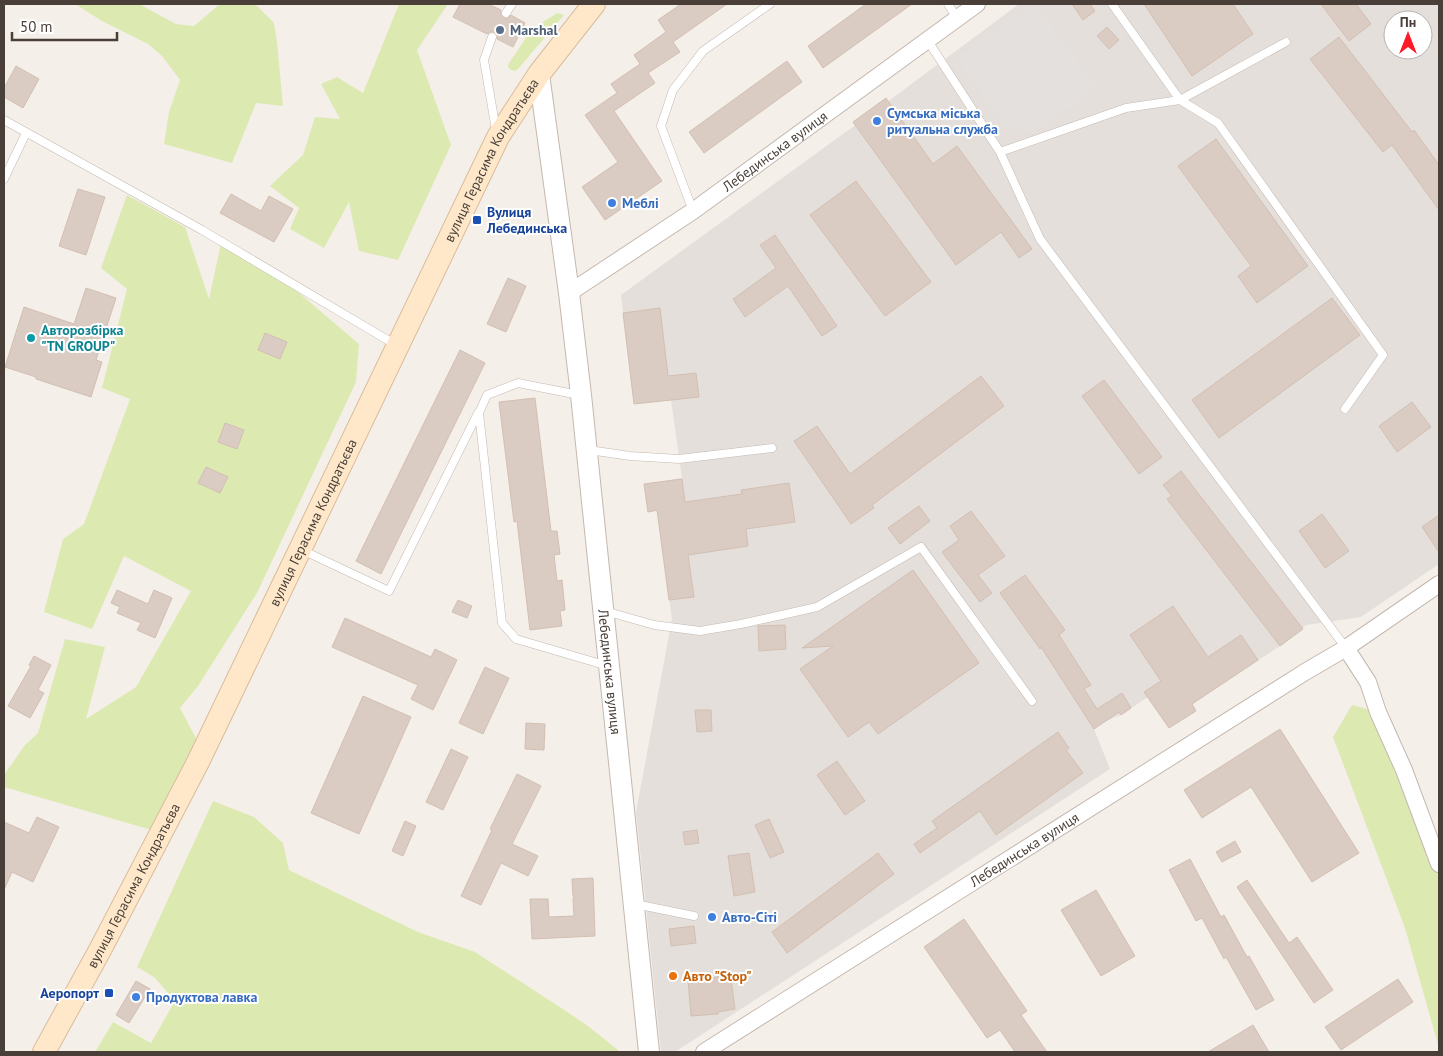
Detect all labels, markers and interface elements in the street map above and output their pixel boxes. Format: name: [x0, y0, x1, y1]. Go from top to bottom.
scale bar: [12, 10, 118, 42]
north arrow: [1383, 10, 1433, 60]
text: Пн: [1400, 13, 1416, 31]
text: 50 m: [20, 17, 53, 36]
place label: Marshal: [510, 21, 559, 39]
marker: Marshal: [494, 24, 506, 36]
street label: вулиця Герасима Кондратьєва: [440, 75, 543, 245]
place label: Сумська міська ритуальна служба: [887, 104, 998, 138]
street label: Лебединська вулиця: [718, 107, 831, 196]
marker: Сумська міська ритуальна служба: [871, 115, 883, 127]
place label: Меблі: [622, 194, 659, 212]
marker: Меблі: [606, 197, 618, 209]
place label: Вулиця Лебединська: [486, 203, 567, 237]
marker: Вулиця Лебединська: [471, 214, 483, 226]
place label: Авторозбірка "TN GROUP": [41, 321, 124, 355]
marker: Авторозбірка "TN GROUP": [25, 332, 37, 344]
street label: вулиця Герасима Кондратьєва: [265, 436, 361, 609]
street label: Лебединська вулиця: [594, 607, 625, 735]
street label: вулиця Герасима Кондратьєва: [83, 800, 184, 971]
street label: Лебединська вулиця: [966, 808, 1082, 891]
place label: Авто-Сіті: [722, 908, 777, 926]
marker: Авто-Сіті: [706, 911, 718, 923]
place label: Авто "Stop": [683, 967, 752, 985]
marker: Авто "Stop": [667, 970, 679, 982]
place label: Аеропорт: [40, 984, 99, 1002]
marker: Аеропорт: [103, 987, 115, 999]
place label: Продуктова лавка: [146, 988, 257, 1006]
marker: Продуктова лавка: [130, 991, 142, 1003]

